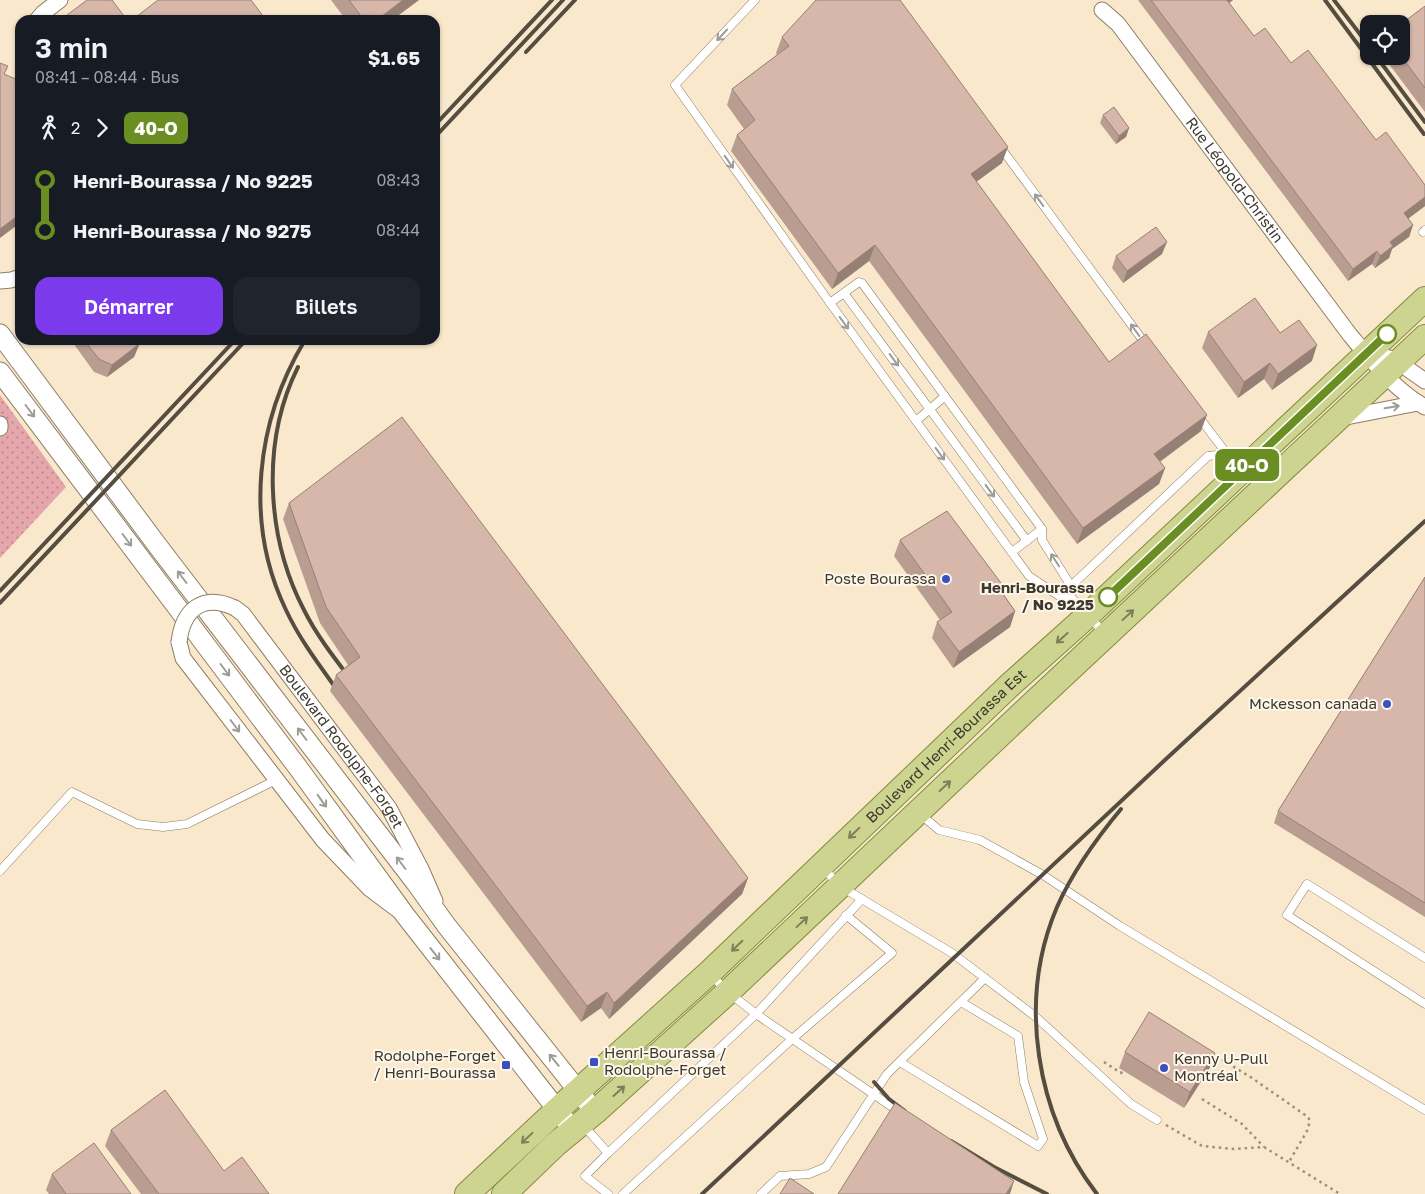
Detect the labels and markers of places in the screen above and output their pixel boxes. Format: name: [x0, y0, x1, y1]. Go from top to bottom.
unlabelled marker: [1377, 324, 1397, 344]
place label: Poste Bourassa: [824, 569, 936, 587]
marker: Poste Bourassa: [940, 573, 952, 585]
place label: Henri-Bourassa / No 9225: [981, 578, 1094, 613]
marker: Henri-Bourassa / No 9225: [1098, 587, 1118, 607]
place label: Mckesson canada: [1249, 694, 1377, 712]
marker: Mckesson canada: [1381, 698, 1393, 710]
place label: Henri-Bourassa / Rodolphe-Forget: [604, 1043, 727, 1078]
place label: Rodolphe-Forget / Henri-Bourassa: [373, 1046, 496, 1081]
place label: Kenny U-Pull Montréal: [1174, 1049, 1268, 1084]
marker: Henri-Bourassa / Rodolphe-Forget: [588, 1056, 600, 1068]
marker: Rodolphe-Forget / Henri-Bourassa: [500, 1059, 512, 1071]
marker: Kenny U-Pull Montréal: [1158, 1062, 1170, 1074]

